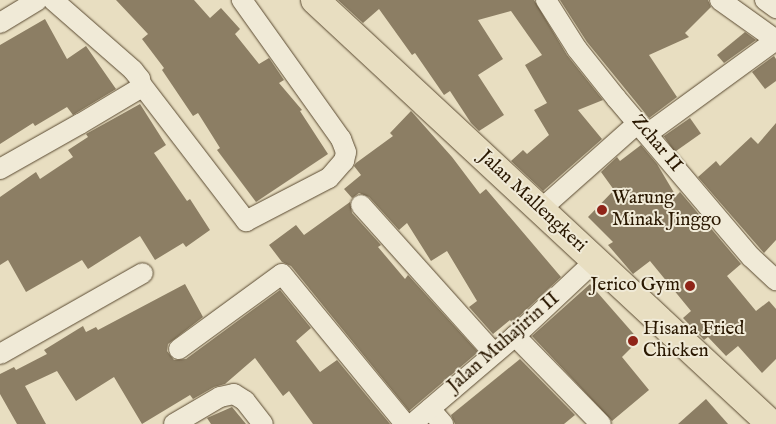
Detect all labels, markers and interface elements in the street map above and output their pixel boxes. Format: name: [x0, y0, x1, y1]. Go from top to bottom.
street label: Zchar II: [626, 111, 686, 177]
street label: Jalan Mallengkeri: [473, 146, 591, 258]
place label: Warung Minak Jinggo: [612, 188, 721, 232]
marker: Warung Minak Jinggo: [596, 204, 608, 216]
place label: Jerico Gym: [590, 275, 680, 297]
marker: Jerico Gym: [684, 280, 696, 292]
street label: Jalan Muhajirin II: [443, 288, 565, 398]
place label: Hisana Fried Chicken: [643, 319, 744, 363]
marker: Hisana Fried Chicken: [627, 335, 639, 347]

